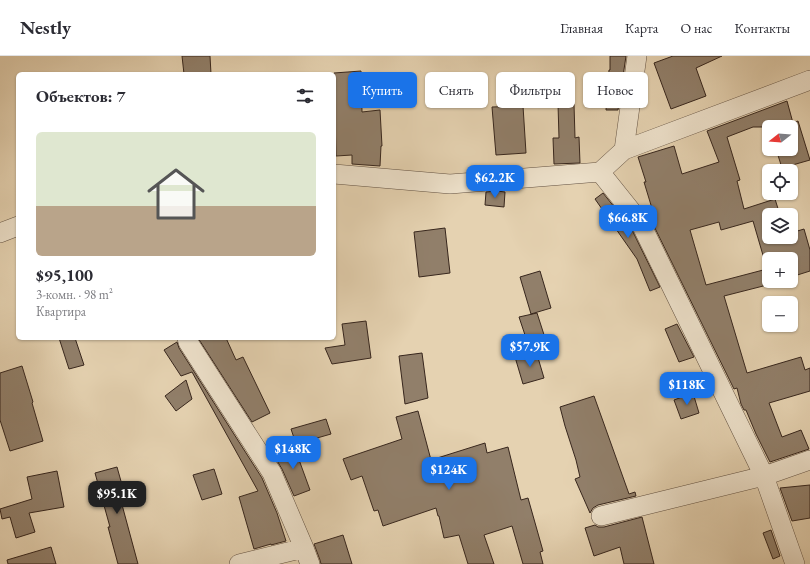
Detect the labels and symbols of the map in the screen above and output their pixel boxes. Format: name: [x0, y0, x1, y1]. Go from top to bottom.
north arrow: [762, 120, 798, 156]
pin: $62.2K: [462, 165, 528, 199]
pin: $66.8K: [595, 205, 661, 239]
pin: $57.9K: [497, 334, 563, 368]
pin: $118K: [659, 372, 715, 406]
pin: $148K: [265, 436, 321, 470]
pin: $124K: [421, 457, 477, 491]
pin: $95.1K: [84, 481, 150, 515]

